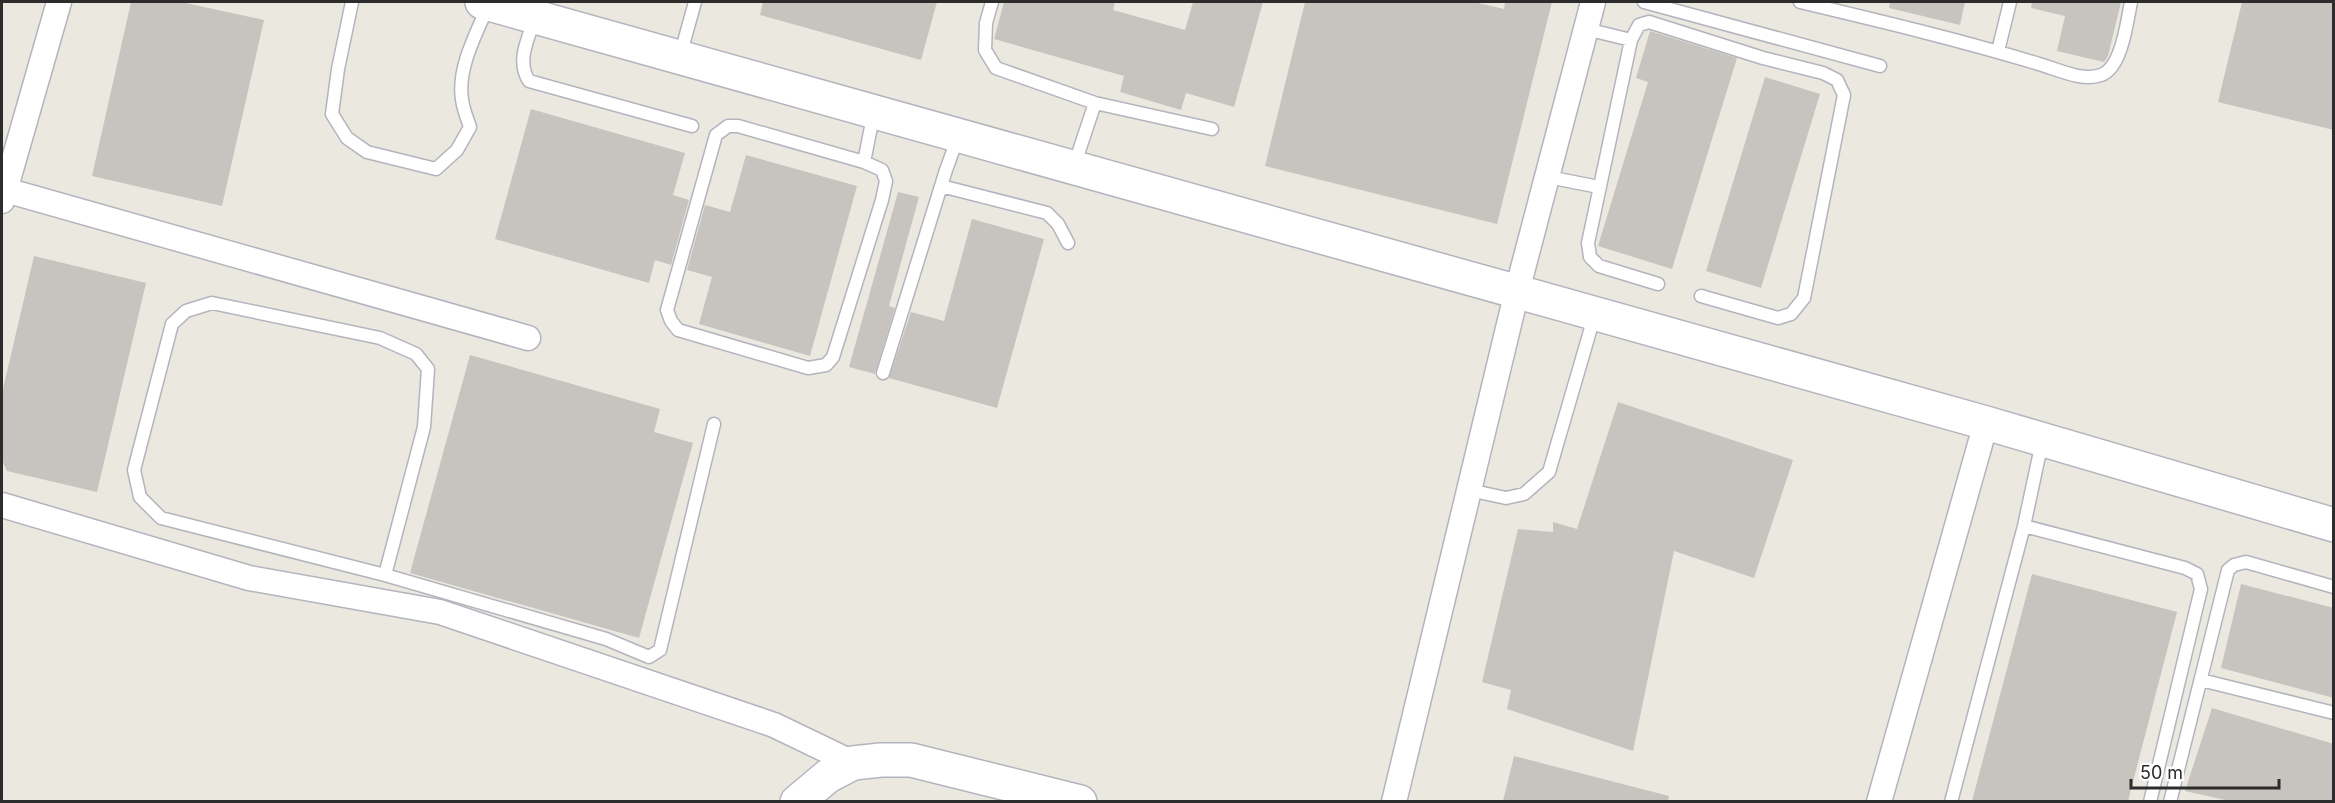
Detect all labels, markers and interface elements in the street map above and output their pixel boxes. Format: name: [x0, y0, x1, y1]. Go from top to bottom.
scale bar: [2131, 752, 2280, 790]
text: 50 m: [2140, 762, 2183, 783]

